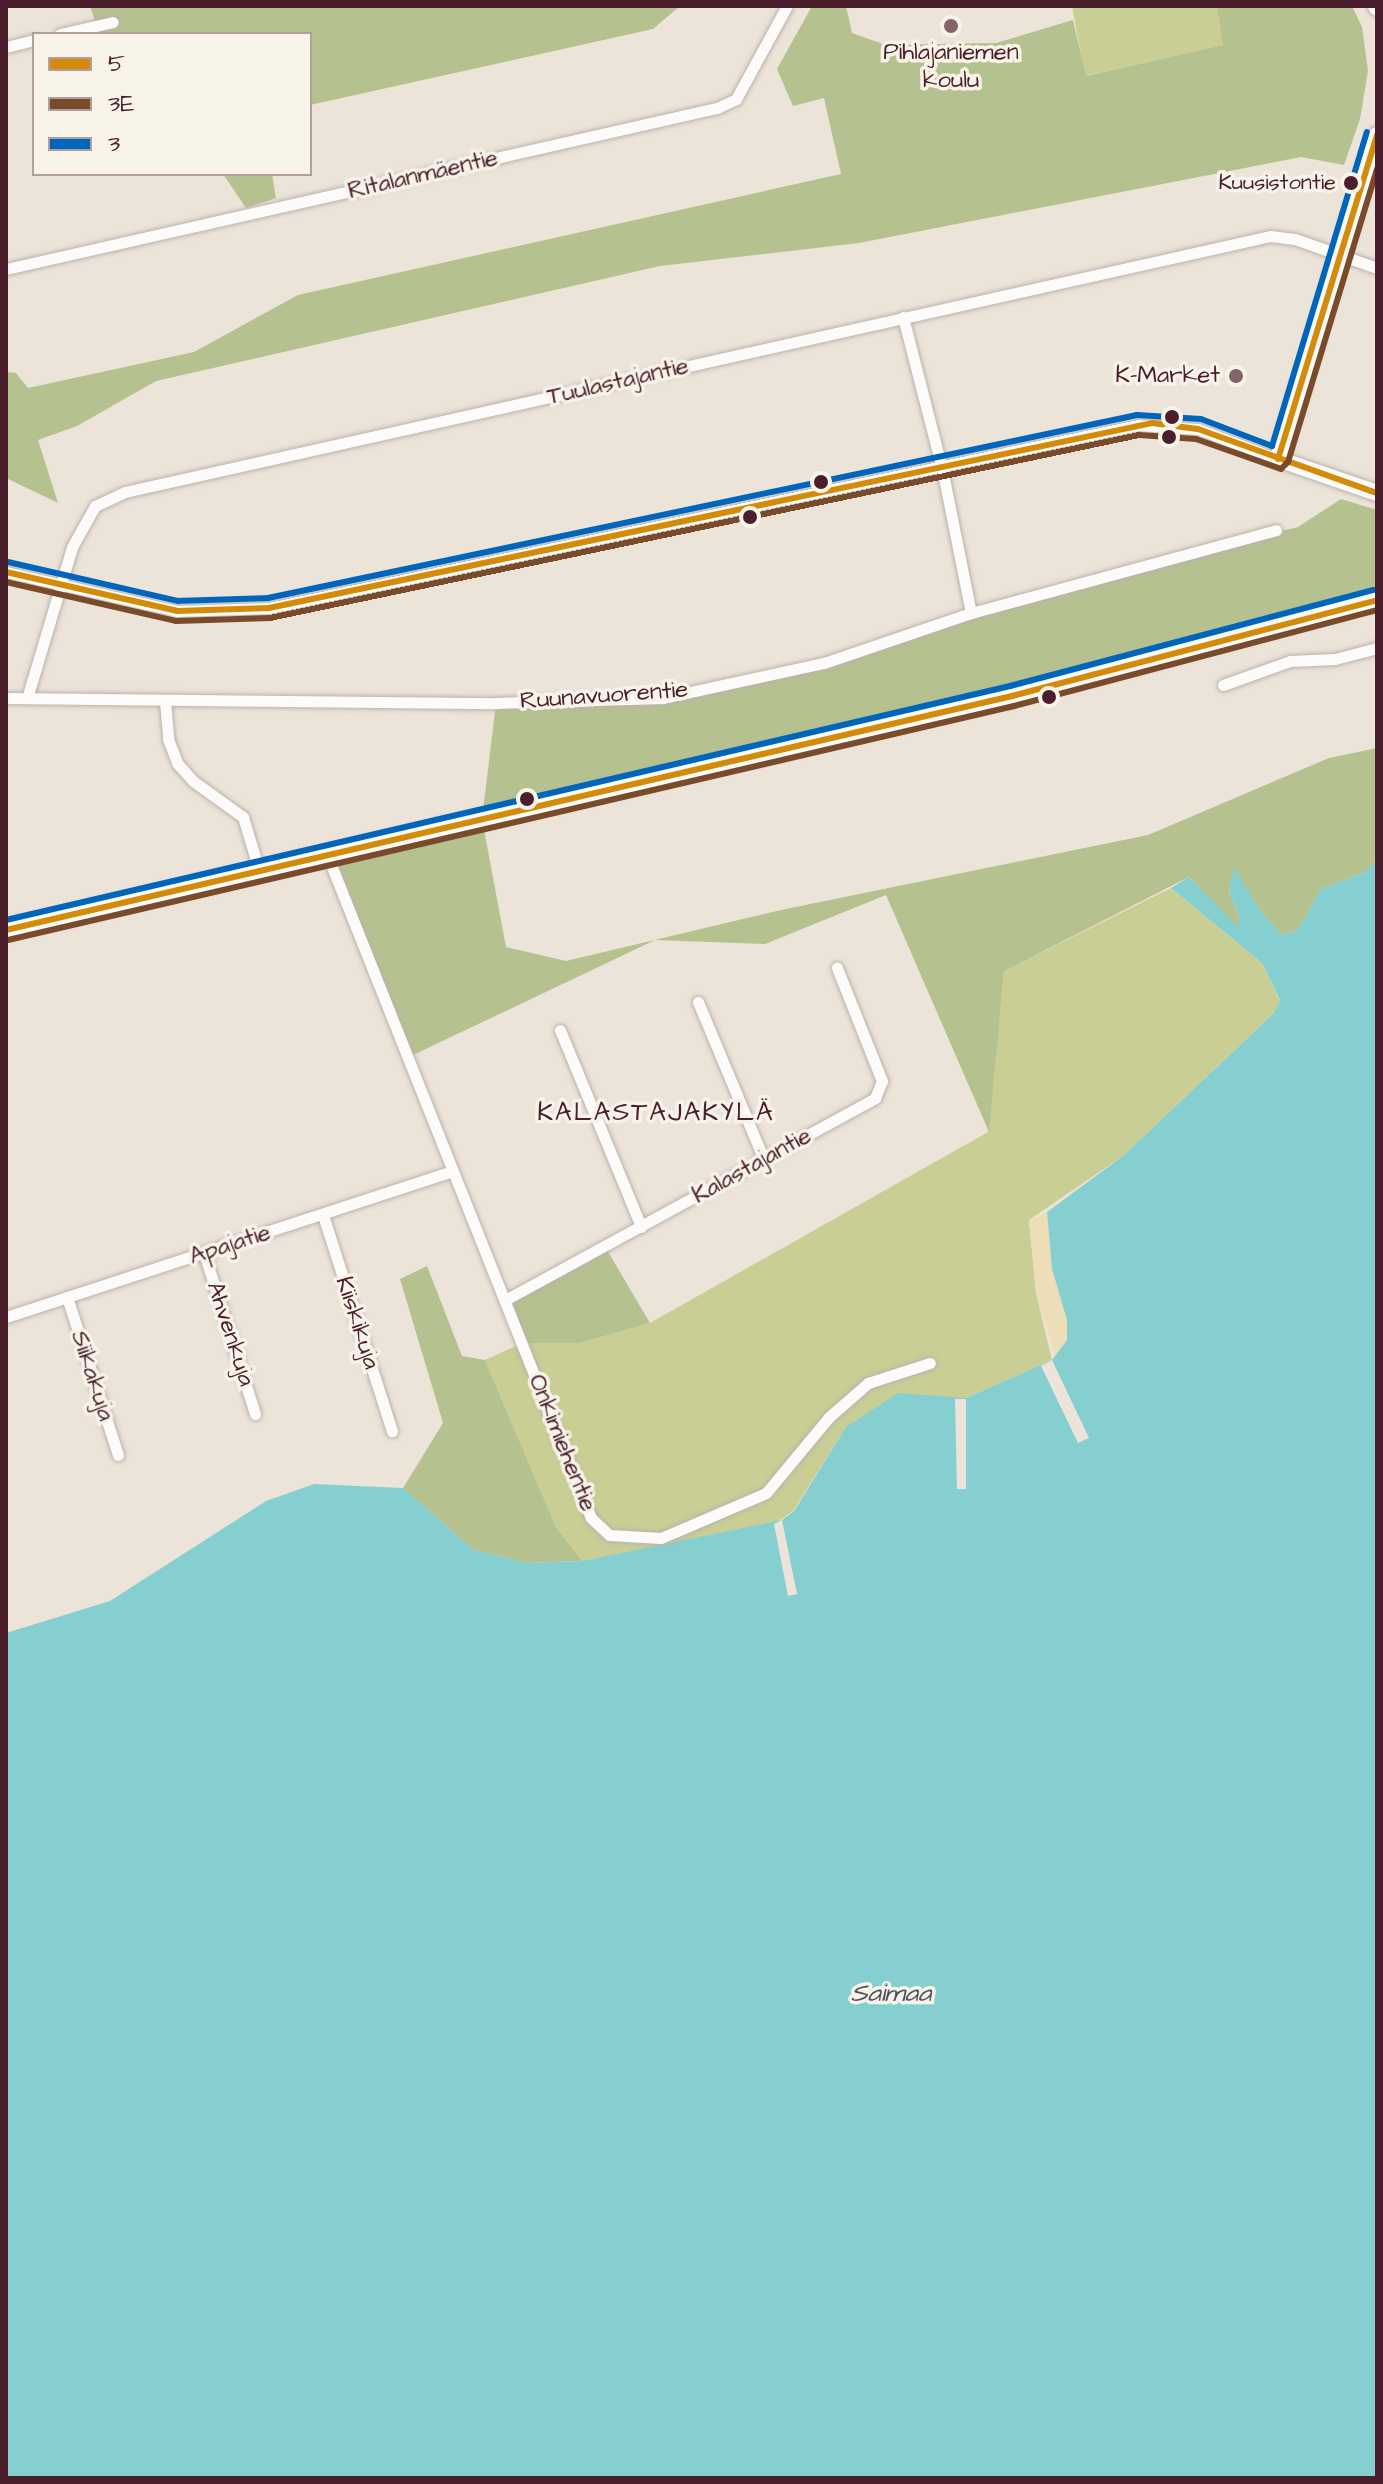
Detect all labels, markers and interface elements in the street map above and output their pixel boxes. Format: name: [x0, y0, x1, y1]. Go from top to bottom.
marker: Pihlajaniemen koulu: [942, 17, 960, 35]
legend: [32, 32, 312, 176]
place label: Pihlajaniemen koulu: [883, 39, 1019, 95]
text: 5: [108, 47, 125, 81]
text: 3E: [108, 87, 134, 121]
text: 3: [108, 127, 120, 161]
street label: Ritalanmäentie: [345, 144, 501, 206]
place label: Kuusistontie: [1219, 170, 1336, 196]
marker: Kuusistontie: [1343, 175, 1359, 191]
street label: Tuulastajantie: [545, 352, 691, 412]
place label: K-Market: [1115, 362, 1220, 390]
marker: K-Market: [1227, 367, 1245, 385]
unlabelled marker: [1164, 409, 1180, 425]
unlabelled marker: [1161, 429, 1177, 445]
unlabelled marker: [813, 474, 829, 490]
unlabelled marker: [742, 509, 758, 525]
street label: Ruunavuorentie: [519, 676, 689, 716]
unlabelled marker: [1041, 689, 1057, 705]
unlabelled marker: [519, 791, 535, 807]
district label: KALASTAJAKYLÄ: [537, 1097, 775, 1129]
street label: Kalastajantie: [688, 1122, 816, 1210]
street label: Apajatie: [186, 1218, 274, 1272]
street label: Kiiskikuja: [329, 1273, 385, 1373]
street label: Ahvenkuja: [200, 1278, 260, 1390]
street label: Siikakuja: [64, 1327, 120, 1425]
street label: Onkimiehentie: [522, 1370, 602, 1516]
water label: Saimaa: [851, 1978, 931, 2010]

